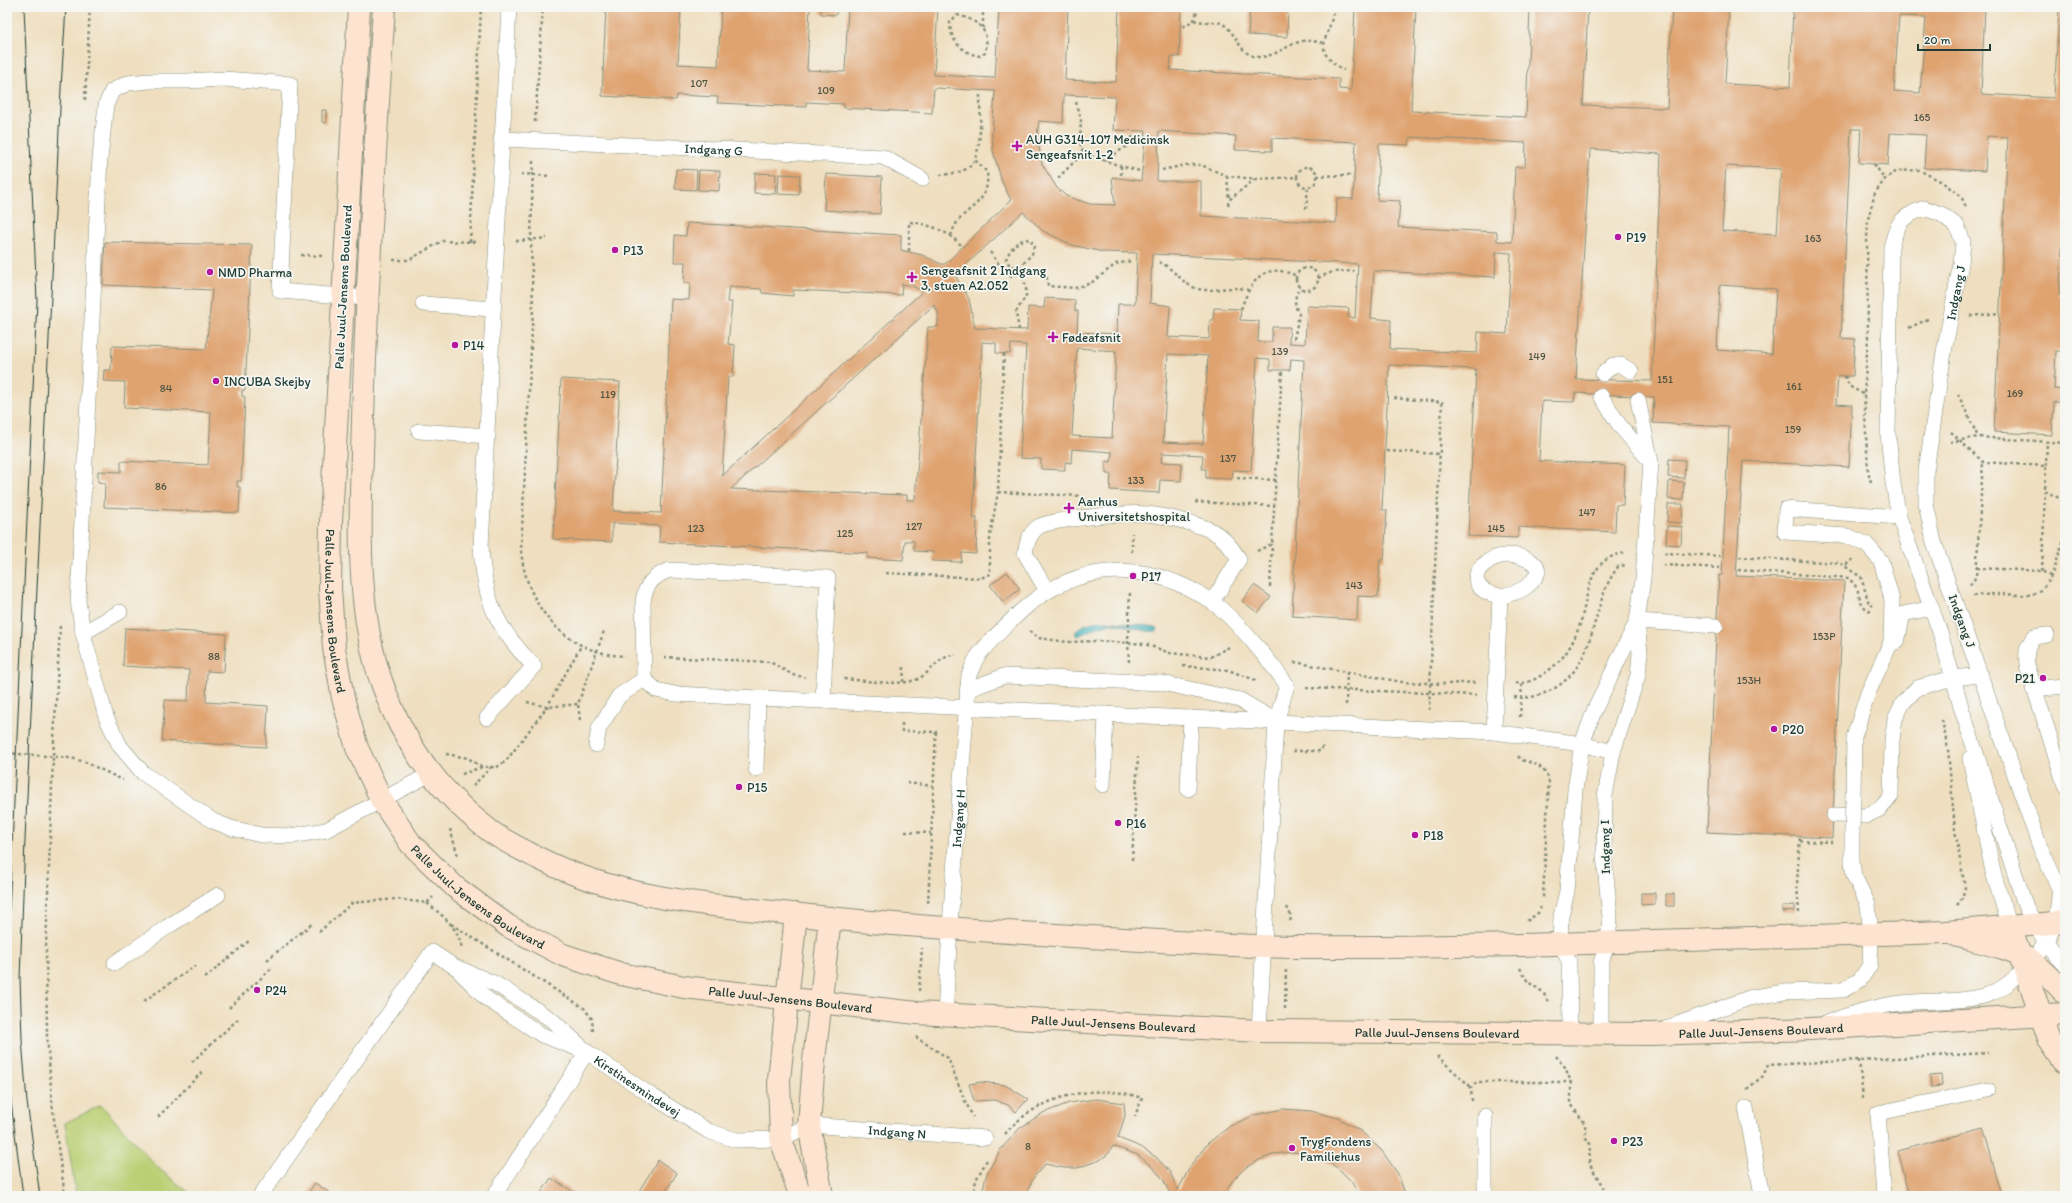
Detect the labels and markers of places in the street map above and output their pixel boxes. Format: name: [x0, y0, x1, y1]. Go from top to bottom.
place label: AUH G314-107 Medicinsk Sengeafsnit 1-2: [1026, 132, 1170, 162]
marker: AUH G314-107 Medicinsk Sengeafsnit 1-2: [1011, 140, 1023, 152]
place label: P19: [1626, 230, 1646, 245]
marker: P19: [1613, 232, 1623, 242]
place label: P13: [623, 243, 644, 258]
marker: P13: [610, 245, 620, 255]
place label: Sengeafsnit 2 Indgang 3, stuen A2.052: [921, 263, 1047, 293]
place label: NMD Pharma: [218, 265, 293, 280]
marker: NMD Pharma: [205, 267, 215, 277]
marker: Sengeafsnit 2 Indgang 3, stuen A2.052: [906, 271, 918, 283]
place label: Fødeafsnit: [1062, 330, 1121, 345]
marker: Fødeafsnit: [1047, 331, 1059, 343]
place label: P14: [463, 338, 484, 353]
marker: P14: [450, 340, 460, 350]
place label: INCUBA Skejby: [224, 374, 311, 389]
marker: INCUBA Skejby: [211, 376, 221, 386]
place label: Aarhus Universitetshospital: [1078, 494, 1190, 524]
marker: Aarhus Universitetshospital: [1063, 502, 1075, 514]
place label: P17: [1141, 569, 1161, 584]
marker: P17: [1128, 571, 1138, 581]
place label: P21: [2015, 671, 2035, 686]
marker: P21: [2038, 673, 2048, 683]
place label: P20: [1782, 722, 1804, 737]
marker: P20: [1769, 724, 1779, 734]
place label: P15: [747, 780, 767, 795]
marker: P15: [734, 782, 744, 792]
place label: P16: [1126, 816, 1146, 831]
marker: P16: [1113, 818, 1123, 828]
place label: P18: [1423, 828, 1444, 843]
marker: P18: [1410, 830, 1420, 840]
place label: P24: [265, 983, 287, 998]
marker: P24: [252, 985, 262, 995]
place label: TrygFondens Familiehus: [1300, 1134, 1372, 1164]
place label: P23: [1622, 1134, 1643, 1149]
marker: P23: [1609, 1136, 1619, 1146]
marker: TrygFondens Familiehus: [1287, 1143, 1297, 1153]

